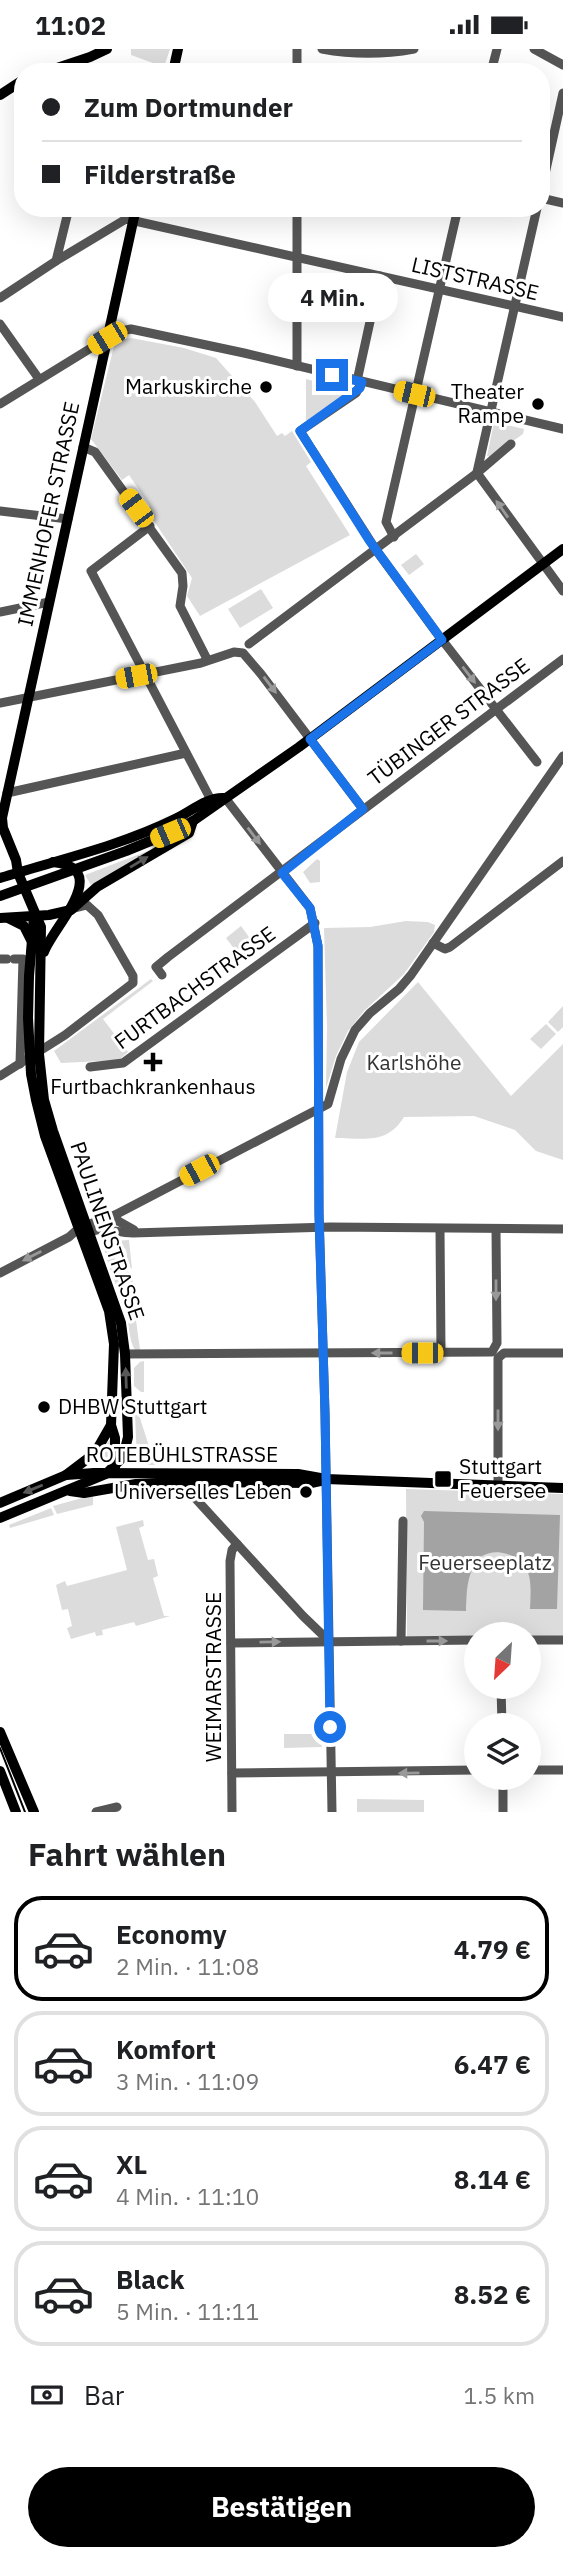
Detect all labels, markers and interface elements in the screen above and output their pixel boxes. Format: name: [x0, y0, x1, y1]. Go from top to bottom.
text: 11:02: [35, 8, 106, 42]
text: Zum Dortmunder: [84, 90, 293, 124]
text: Filderstraße: [84, 157, 236, 191]
street label: LISTSTRASSE: [409, 250, 542, 306]
callout: 4 Min.: [267, 273, 397, 323]
text: 4 Min.: [300, 282, 366, 312]
car: [84, 318, 131, 358]
route end: [316, 359, 348, 391]
place label: Markuskirche: [125, 372, 252, 400]
place label: Theater Rampe: [451, 377, 524, 429]
marker: Markuskirche: [258, 379, 274, 395]
car: [392, 379, 437, 409]
marker: Theater Rampe: [530, 396, 546, 412]
street label: IMMENHOFER STRASSE: [11, 399, 86, 629]
car: [115, 485, 158, 531]
one-way arrow: [495, 500, 509, 518]
street label: TÜBINGER STRASSE: [362, 651, 535, 791]
car: [114, 662, 159, 690]
one-way arrow: [461, 665, 476, 683]
one-way arrow: [263, 676, 277, 695]
car: [147, 815, 194, 851]
one-way arrow: [247, 826, 261, 845]
one-way arrow: [129, 856, 148, 869]
street label: FURTBACHSTRASSE: [108, 919, 281, 1055]
park label: Karlshöhe: [366, 1048, 462, 1076]
marker: Furtbachkrankenhaus: [143, 1052, 163, 1072]
place label: Furtbachkrankenhaus: [50, 1072, 256, 1100]
street label: PAULINENSTRASSE: [64, 1138, 152, 1324]
car: [176, 1151, 223, 1189]
one-way arrow: [22, 1251, 42, 1262]
one-way arrow: [490, 1279, 502, 1301]
car: [402, 1343, 444, 1364]
one-way arrow: [371, 1347, 393, 1359]
one-way arrow: [121, 1367, 132, 1389]
place label: DHBW Stuttgart: [58, 1392, 207, 1420]
marker: DHBW Stuttgart: [36, 1399, 52, 1415]
one-way arrow: [492, 1409, 503, 1431]
street label: ROTEBÜHLSTRASSE: [86, 1440, 278, 1468]
place label: Stuttgart Feuersee: [459, 1452, 546, 1504]
marker: Stuttgart Feuersee: [433, 1469, 453, 1489]
place label: Universelles Leben: [114, 1477, 292, 1505]
one-way arrow: [22, 1483, 43, 1494]
marker: Universelles Leben: [298, 1484, 314, 1500]
park label: Feuerseeplatz: [418, 1548, 552, 1576]
street label: WEIMARSTRASSE: [199, 1592, 227, 1762]
north arrow: [464, 1622, 541, 1699]
map controls: [464, 1622, 541, 1790]
one-way arrow: [427, 1635, 449, 1647]
one-way arrow: [259, 1636, 281, 1648]
route start: [314, 1711, 346, 1743]
button: layers: [464, 1713, 541, 1790]
one-way arrow: [398, 1767, 420, 1778]
text: Fahrt wählen: [28, 1833, 226, 1875]
icon: car: [32, 1917, 95, 1980]
text: Economy: [116, 1917, 227, 1951]
text: 4.79 €: [454, 1932, 531, 1966]
text: 2 Min. · 11:08: [116, 1951, 259, 1981]
icon: car: [32, 2032, 95, 2095]
text: Komfort: [116, 2032, 216, 2066]
text: 6.47 €: [454, 2047, 531, 2081]
text: 3 Min. · 11:09: [116, 2066, 259, 2096]
icon: car: [32, 2147, 95, 2210]
text: XL: [116, 2147, 147, 2181]
text: 8.14 €: [454, 2162, 531, 2196]
text: 4 Min. · 11:10: [116, 2181, 259, 2211]
icon: car: [32, 2262, 95, 2325]
text: Black: [116, 2262, 184, 2296]
text: 8.52 €: [454, 2277, 531, 2311]
text: 5 Min. · 11:11: [116, 2296, 259, 2326]
icon: cash: [28, 2376, 66, 2414]
text: Bar: [84, 2378, 124, 2412]
text: 1.5 km: [464, 2380, 535, 2410]
button: Bestätigen: [28, 2467, 535, 2547]

